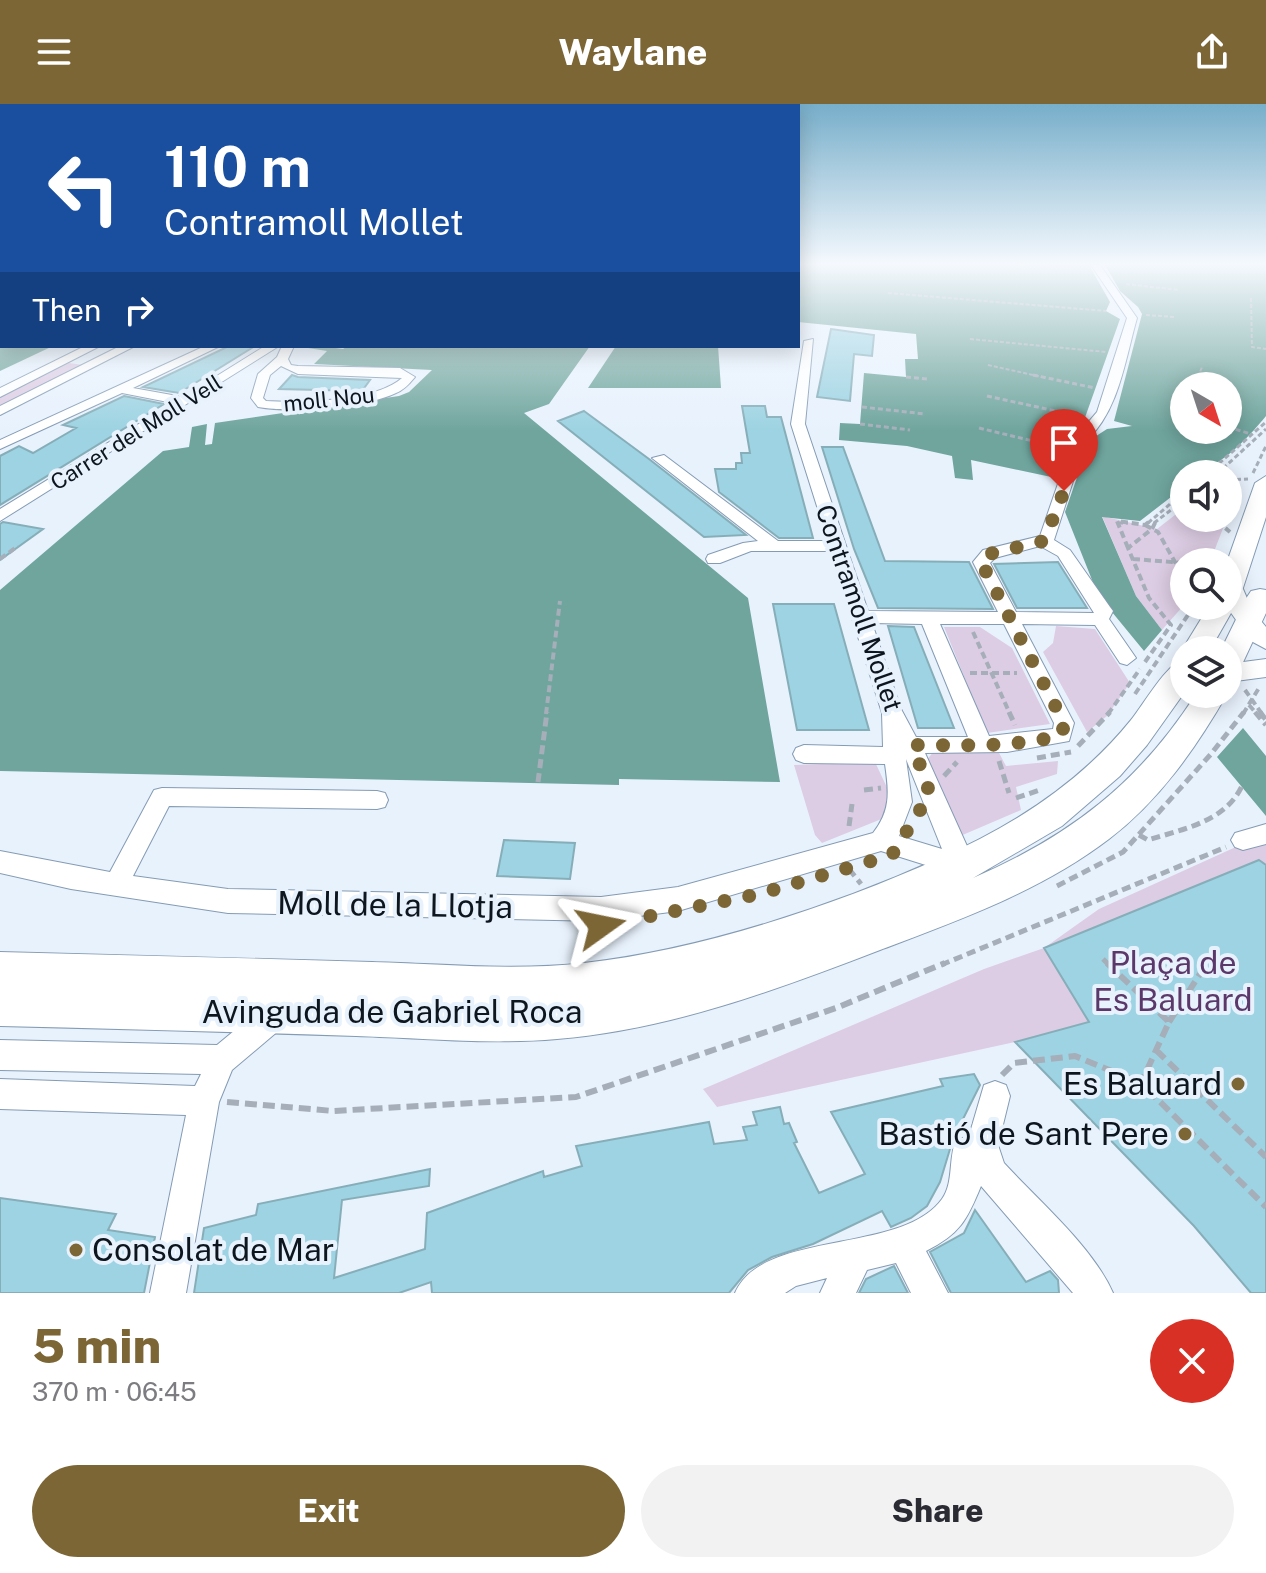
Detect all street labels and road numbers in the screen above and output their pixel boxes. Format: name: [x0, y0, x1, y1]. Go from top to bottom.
street label: Carrer del Moll Vell: [46, 369, 226, 495]
street label: moll Nou: [282, 381, 376, 417]
street label: Contramoll Mollet: [810, 500, 909, 715]
street label: Moll de la Llotja: [277, 884, 513, 925]
street label: Avinguda de Gabriel Roca: [202, 993, 582, 1030]

